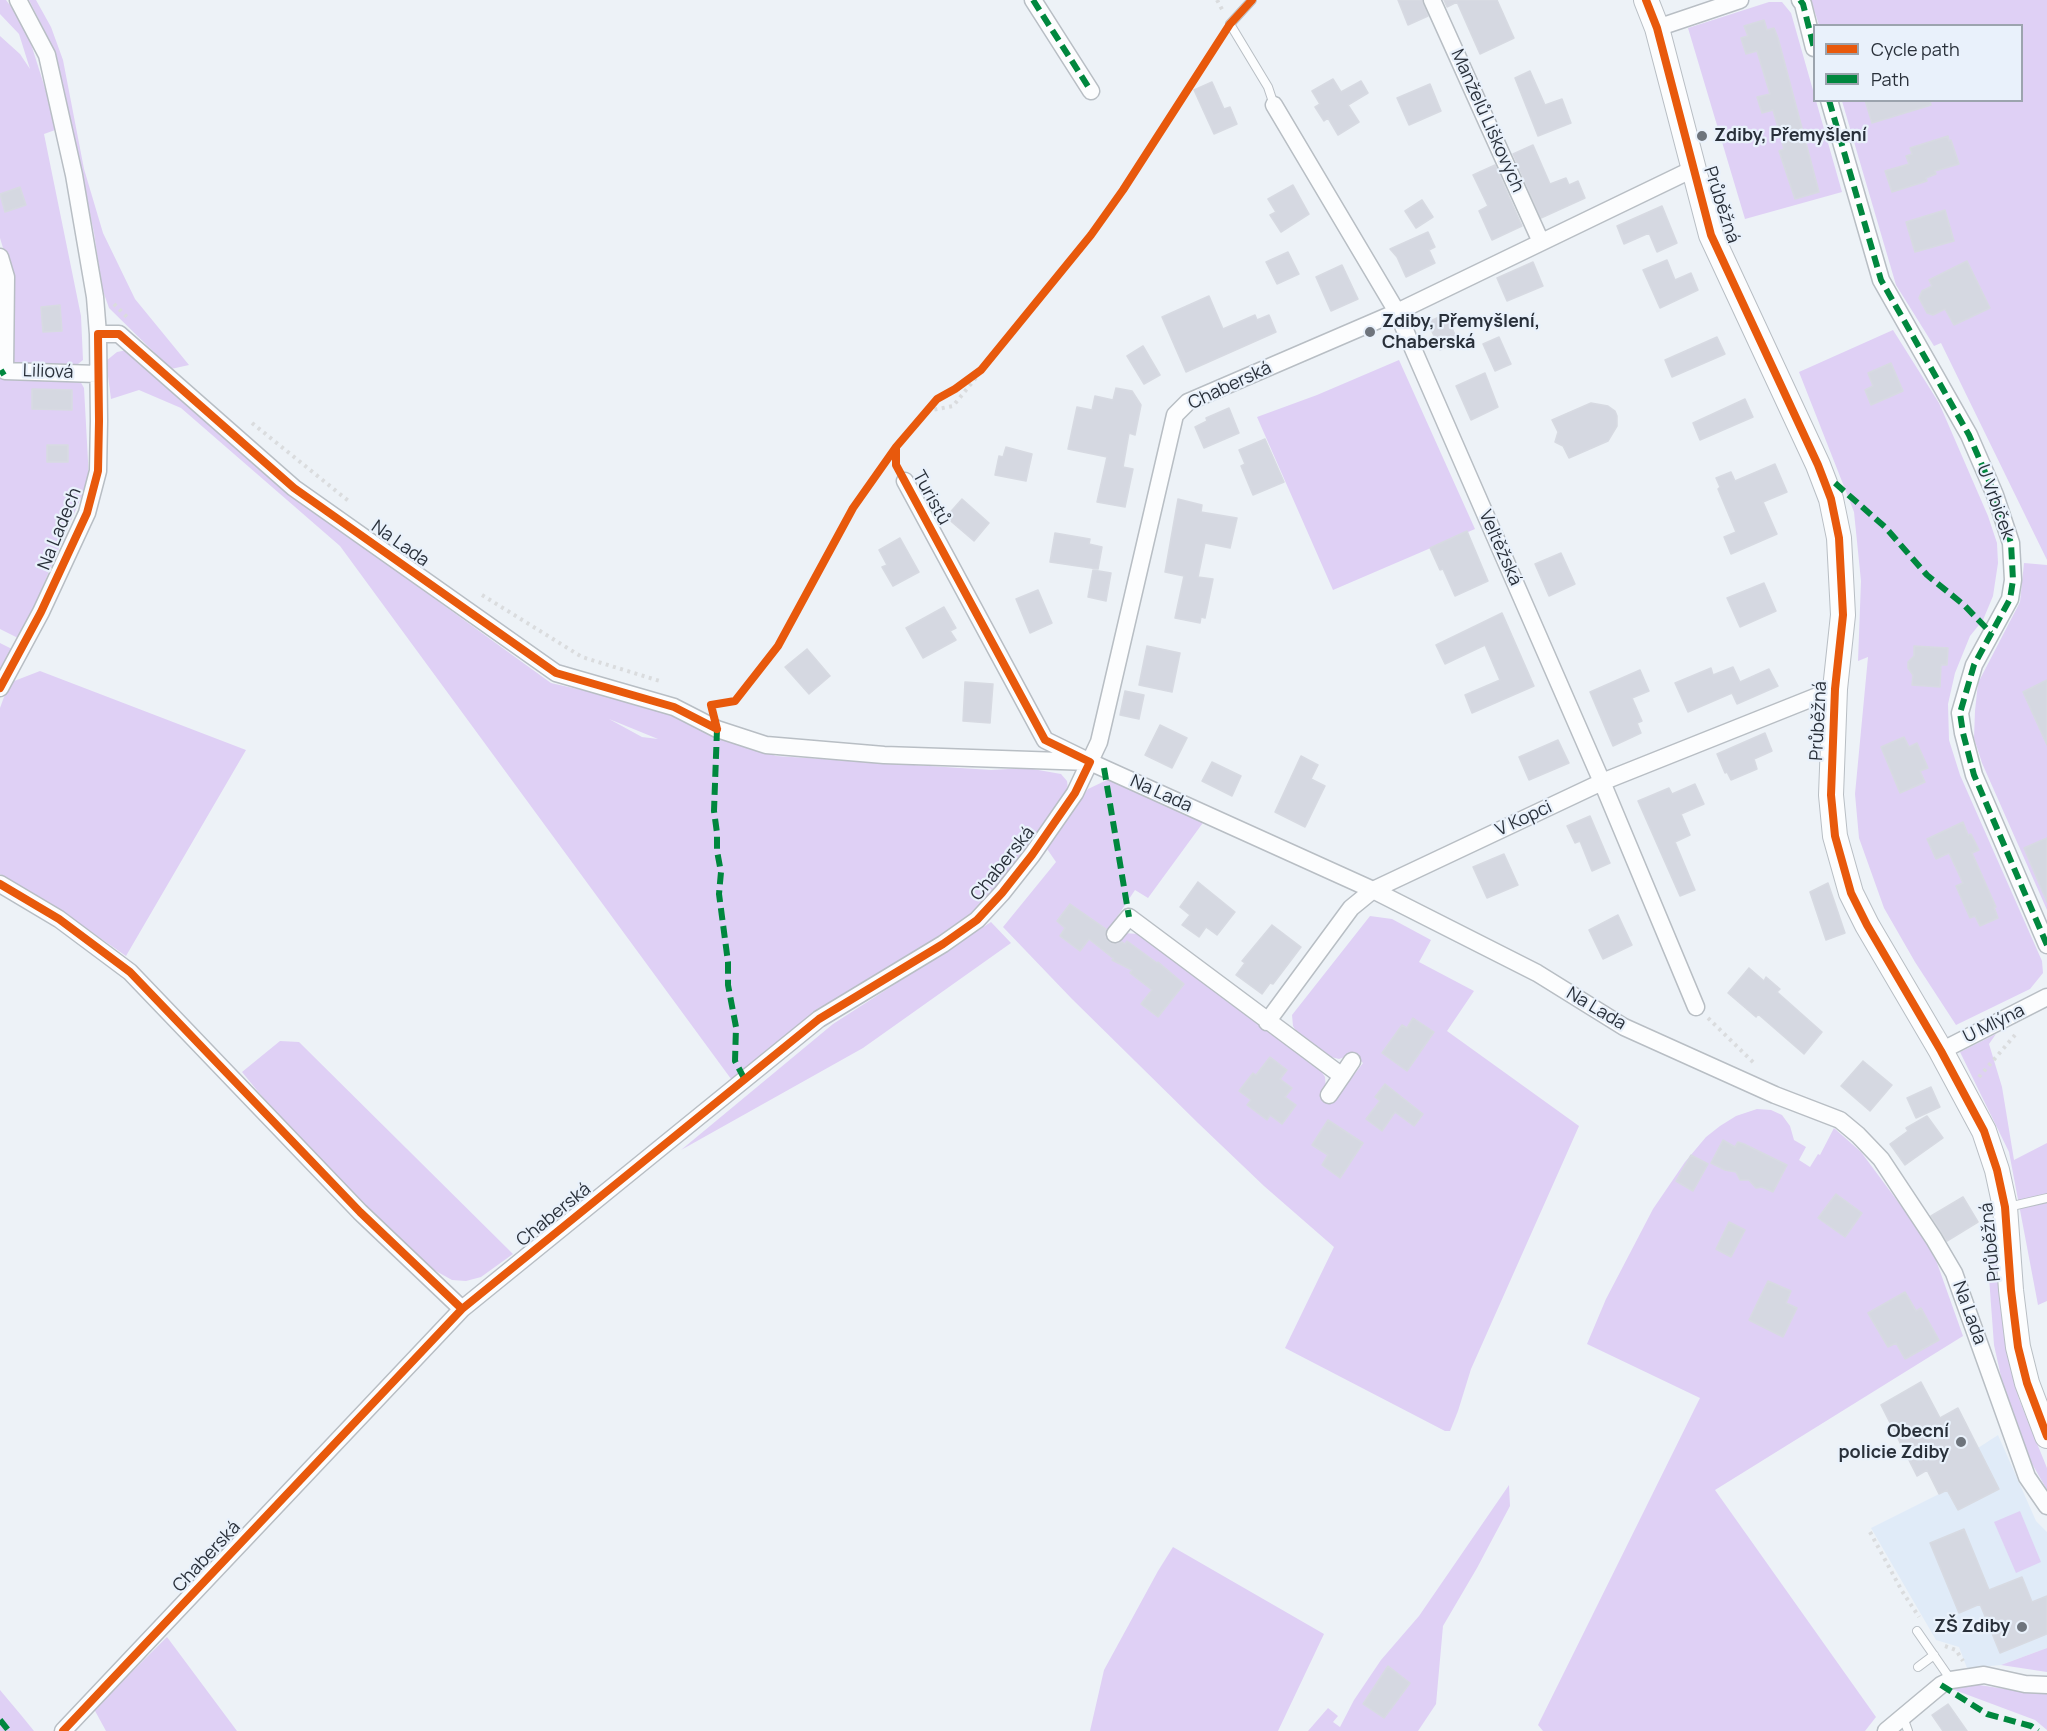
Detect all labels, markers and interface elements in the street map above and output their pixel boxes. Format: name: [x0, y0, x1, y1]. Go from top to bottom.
legend: [1813, 24, 2023, 102]
text: Cycle path: [1871, 37, 1960, 61]
street label: Manželů Liškových: [1446, 46, 1528, 196]
text: Path: [1871, 67, 1909, 91]
place label: Zdiby, Přemyšlení: [1714, 125, 1867, 147]
marker: Zdiby, Přemyšlení: [1695, 129, 1709, 143]
street label: Průběžná: [1698, 164, 1744, 246]
place label: Zdiby, Přemyšlení, Chaberská: [1382, 311, 1540, 354]
marker: Zdiby, Přemyšlení, Chaberská: [1363, 325, 1377, 339]
street label: Chaberská: [1185, 357, 1275, 415]
street label: Liliová: [22, 360, 74, 384]
street label: U Vrbiček: [1972, 462, 2018, 542]
street label: Turistů: [907, 467, 955, 529]
street label: Na Ladech: [34, 485, 86, 573]
street label: Veltěžská: [1474, 507, 1526, 589]
street label: Na Lada: [367, 516, 433, 572]
street label: Průběžná: [1806, 681, 1832, 761]
street label: Na Lada: [1127, 771, 1195, 817]
street label: V Kopci: [1492, 797, 1556, 841]
street label: Chaberská: [967, 823, 1039, 905]
street label: Na Lada: [1562, 983, 1630, 1035]
street label: U Mlýna: [1960, 1000, 2028, 1048]
street label: Chaberská: [513, 1179, 595, 1251]
street label: Průběžná: [1976, 1201, 2006, 1283]
street label: Na Lada: [1948, 1278, 1990, 1348]
place label: Obecní policie Zdiby: [1839, 1421, 1949, 1464]
marker: Obecní policie Zdiby: [1954, 1435, 1968, 1449]
street label: Chaberská: [169, 1517, 245, 1597]
place label: ZŠ Zdiby: [1934, 1616, 2010, 1638]
marker: ZŠ Zdiby: [2015, 1620, 2029, 1634]

